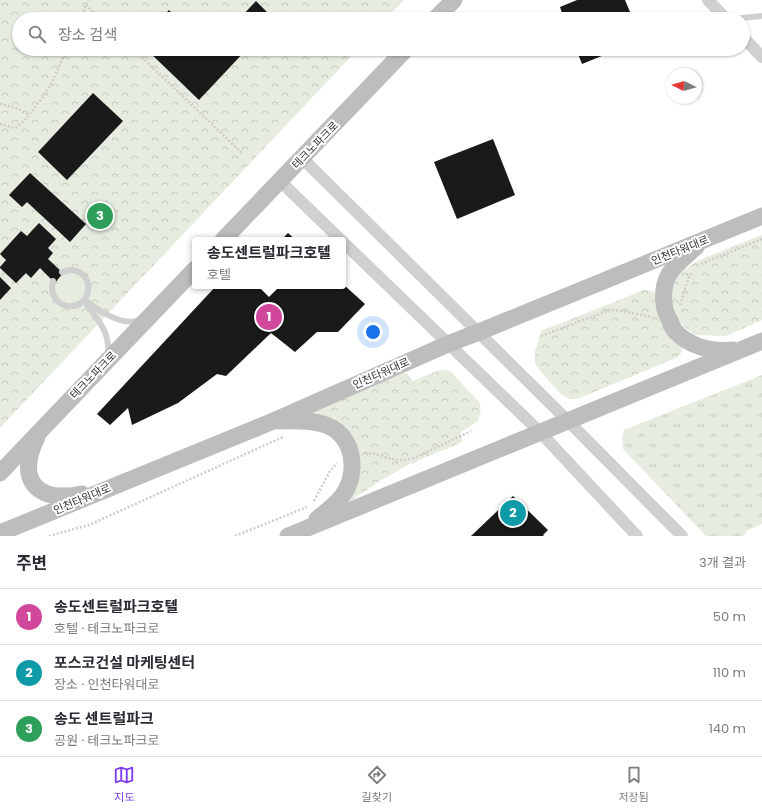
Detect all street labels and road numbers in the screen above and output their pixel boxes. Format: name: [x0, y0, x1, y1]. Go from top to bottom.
street label: 테크노파크로: [288, 118, 342, 172]
street label: 인천타워대로: [649, 231, 711, 269]
street label: 테크노파크로: [66, 348, 120, 402]
street label: 인천타워대로: [350, 353, 412, 393]
street label: 인천타워대로: [51, 480, 113, 518]

